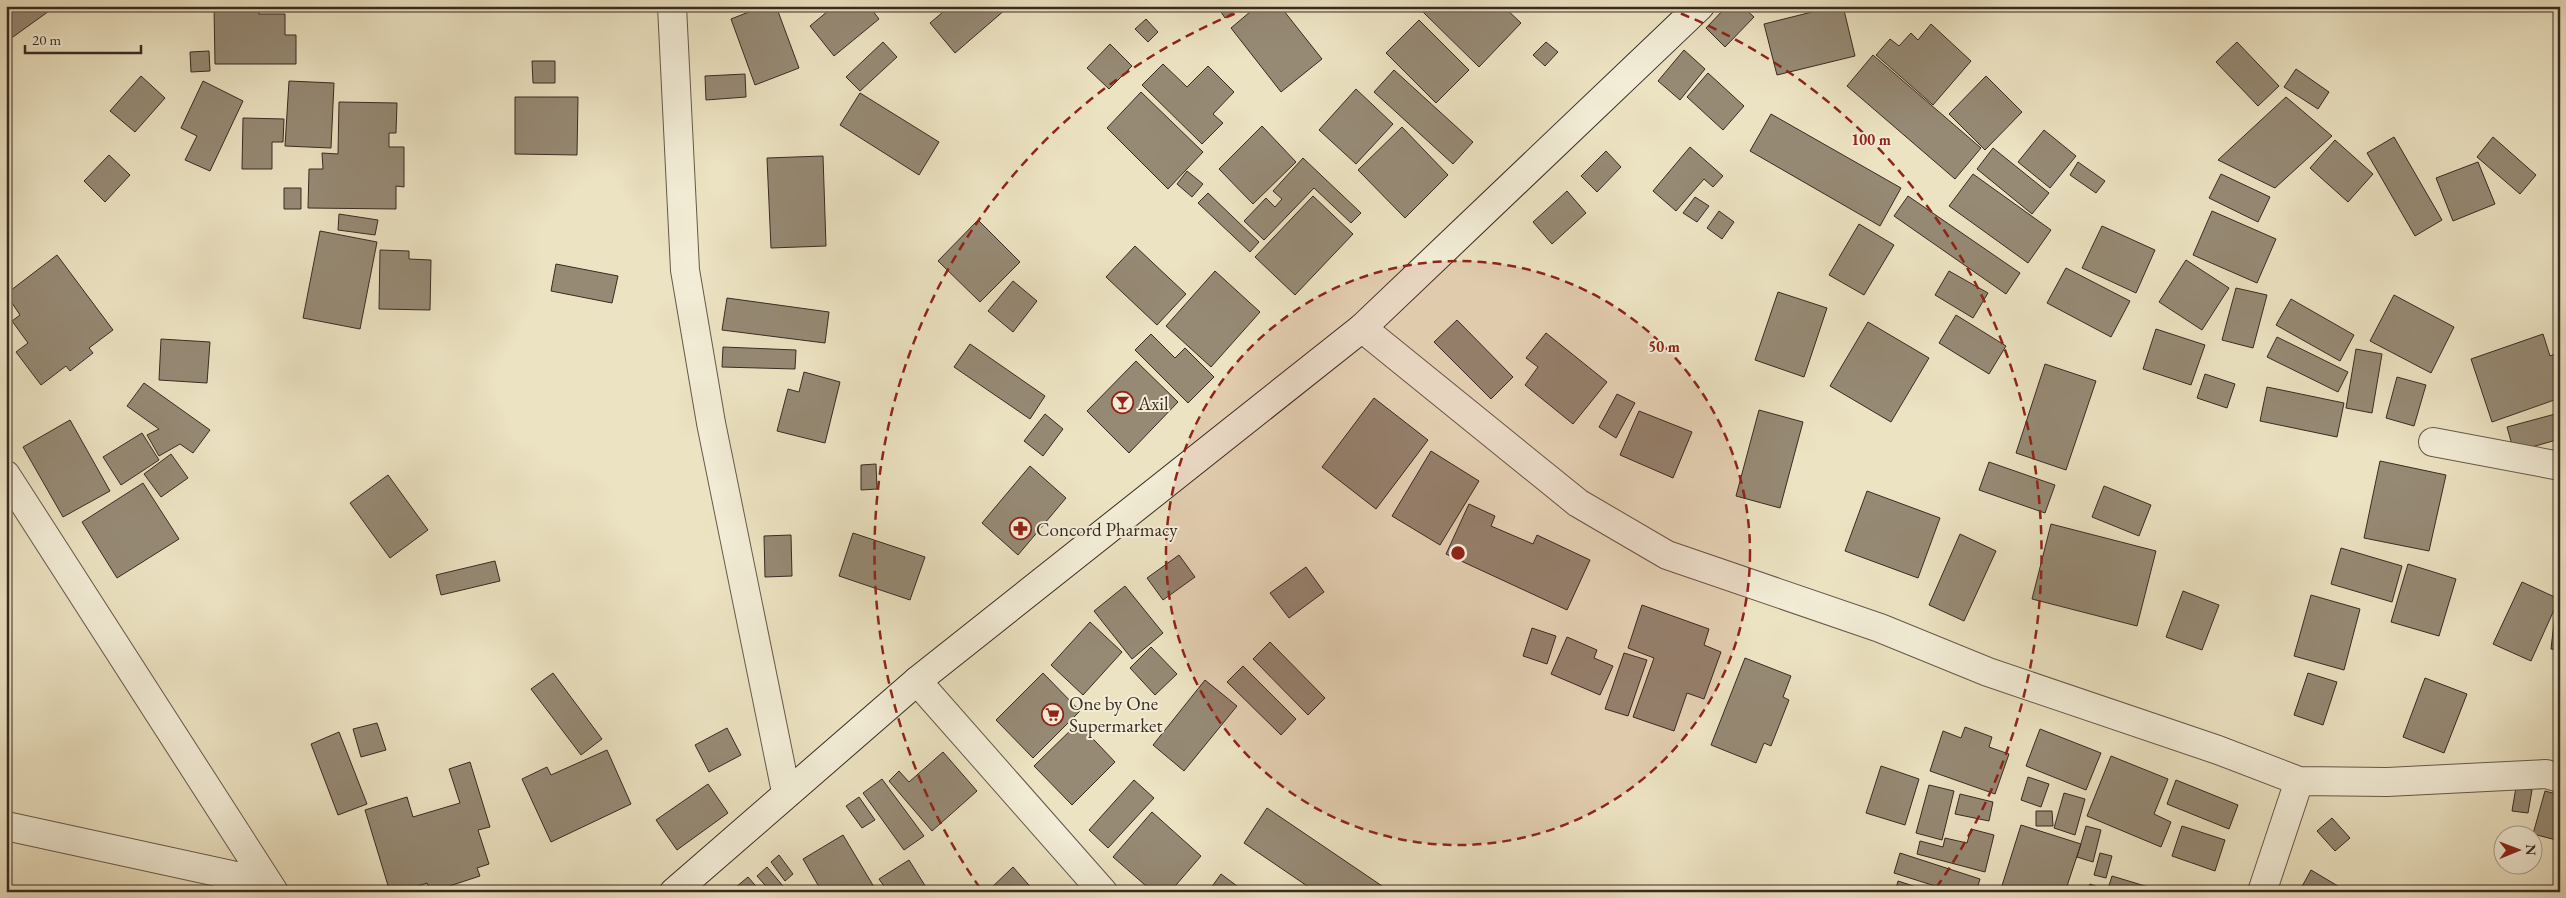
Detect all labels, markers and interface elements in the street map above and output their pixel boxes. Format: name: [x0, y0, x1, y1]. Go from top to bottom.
scale bar: [25, 22, 141, 54]
text: 20 m: [32, 30, 61, 49]
text: 100 m: [1851, 130, 1891, 149]
text: 50 m: [1648, 337, 1680, 356]
bar icon: Axil: [1110, 391, 1134, 415]
place label: Axil: [1137, 391, 1169, 416]
pharmacy icon: Concord Pharmacy: [1008, 517, 1032, 541]
place label: Concord Pharmacy: [1036, 517, 1178, 542]
centre of rings: [1449, 544, 1467, 562]
place label: One by One Supermarket: [1069, 691, 1162, 738]
supermarket icon: One by One Supermarket: [1041, 702, 1065, 726]
north arrow: [2494, 826, 2544, 876]
text: N: [2522, 844, 2540, 856]

